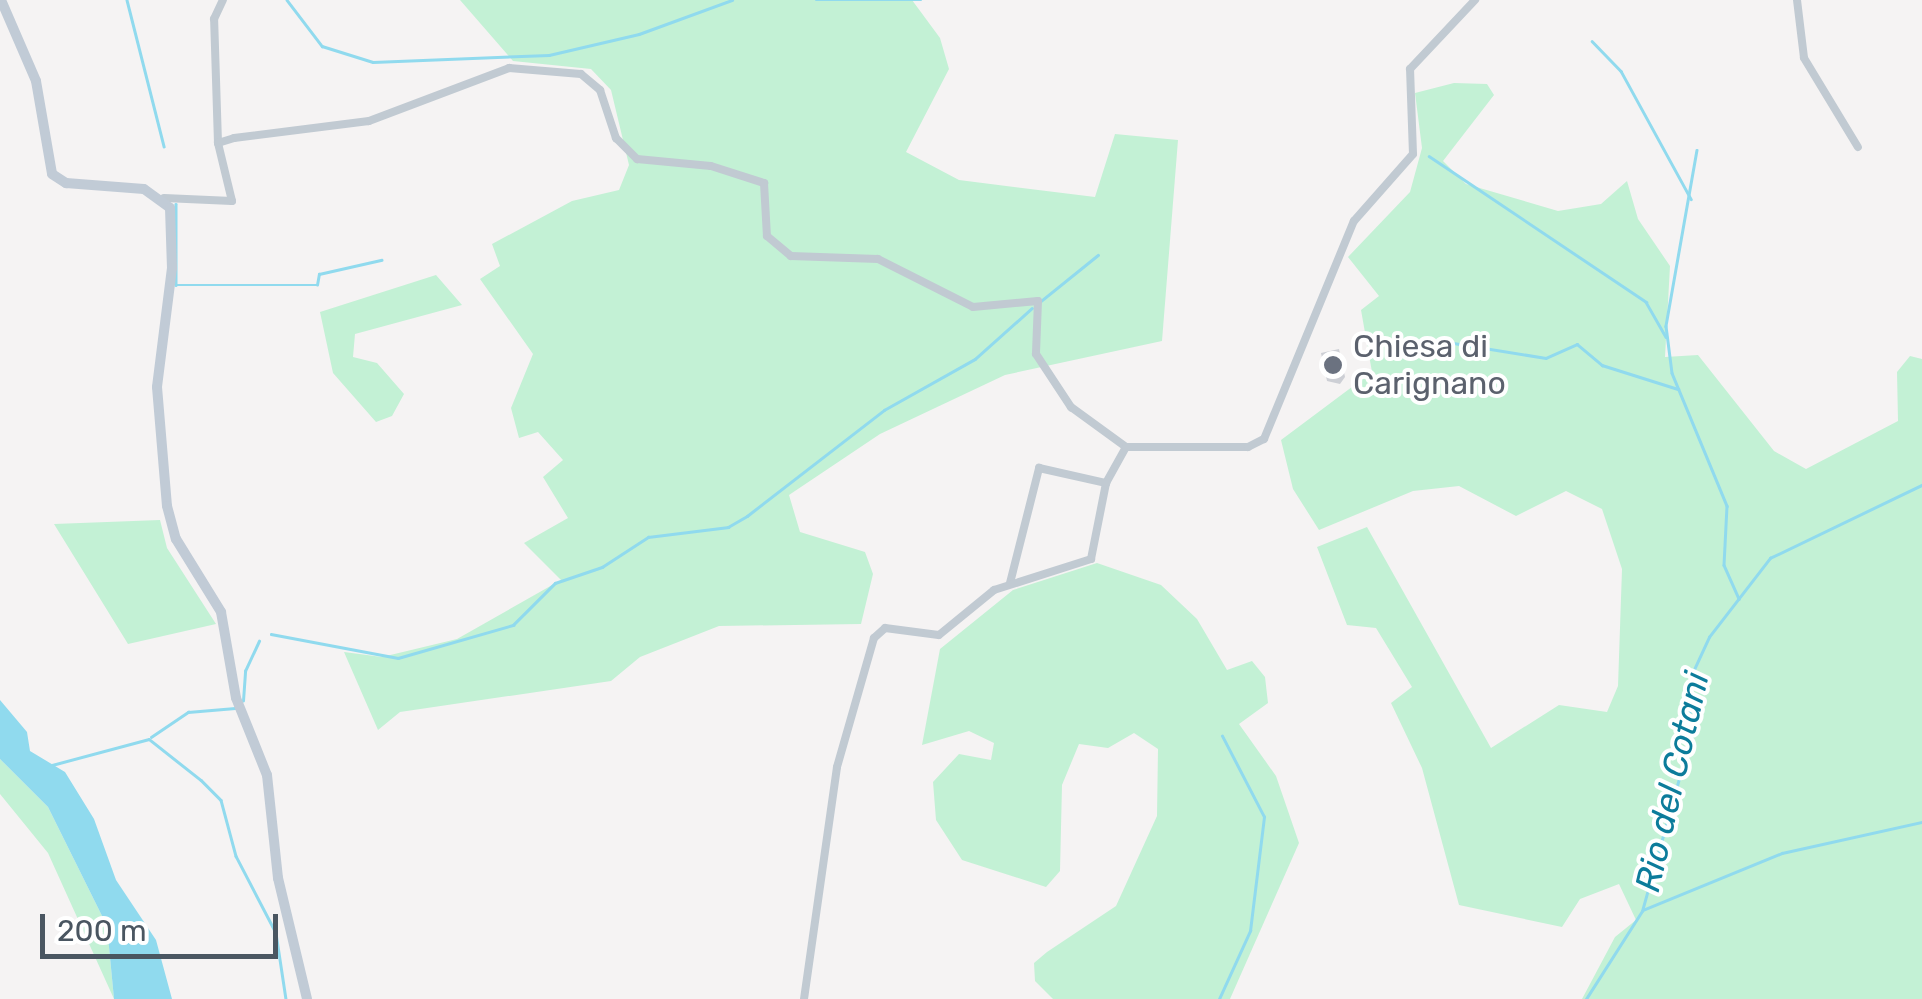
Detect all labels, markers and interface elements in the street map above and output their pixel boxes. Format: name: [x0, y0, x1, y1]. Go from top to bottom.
place label: Chiesa di Carignano: [1353, 328, 1506, 403]
marker: Chiesa di Carignano: [1322, 354, 1344, 376]
water label: Rio del Cotani: [1626, 668, 1718, 896]
scale bar: [45, 894, 282, 956]
text: 200 m: [57, 913, 147, 949]

